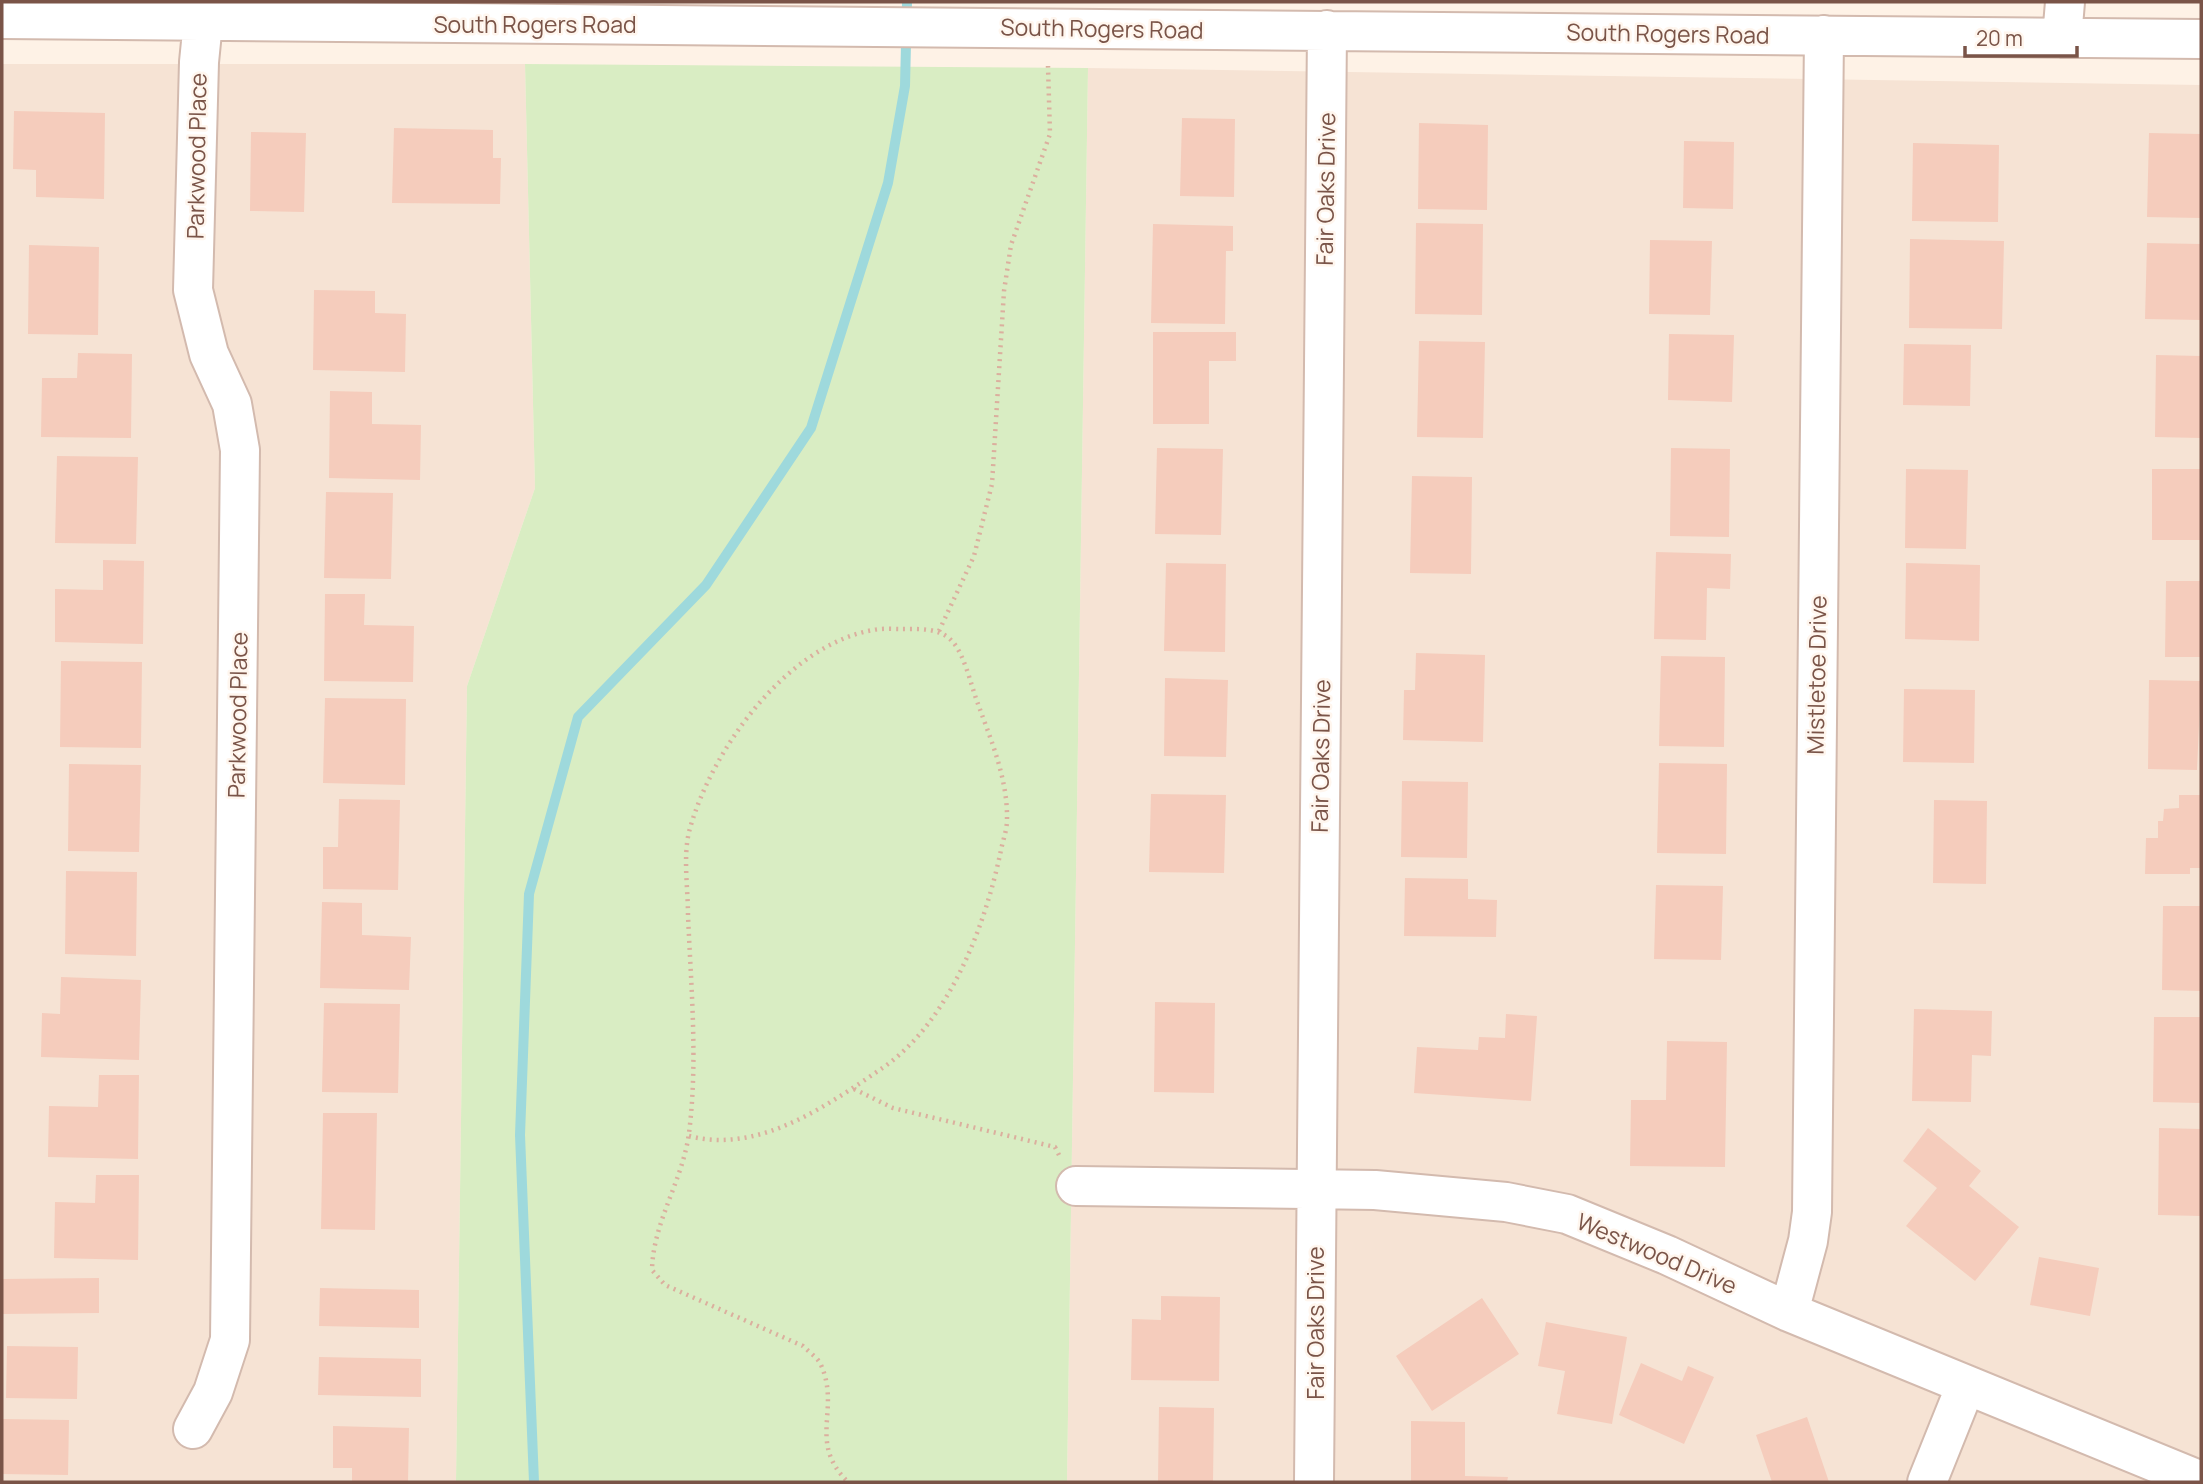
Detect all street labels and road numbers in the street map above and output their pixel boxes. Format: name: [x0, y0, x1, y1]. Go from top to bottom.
street label: South Rogers Road: [433, 8, 637, 40]
street label: South Rogers Road: [1000, 10, 1204, 46]
street label: South Rogers Road: [1566, 15, 1770, 51]
street label: Parkwood Place: [179, 73, 213, 239]
street label: Fair Oaks Drive: [1308, 112, 1342, 266]
street label: Mistletoe Drive: [1799, 595, 1833, 755]
street label: Parkwood Place: [220, 632, 254, 798]
street label: Fair Oaks Drive: [1303, 679, 1337, 833]
street label: Westwood Drive: [1572, 1205, 1742, 1301]
street label: Fair Oaks Drive: [1299, 1246, 1331, 1400]

